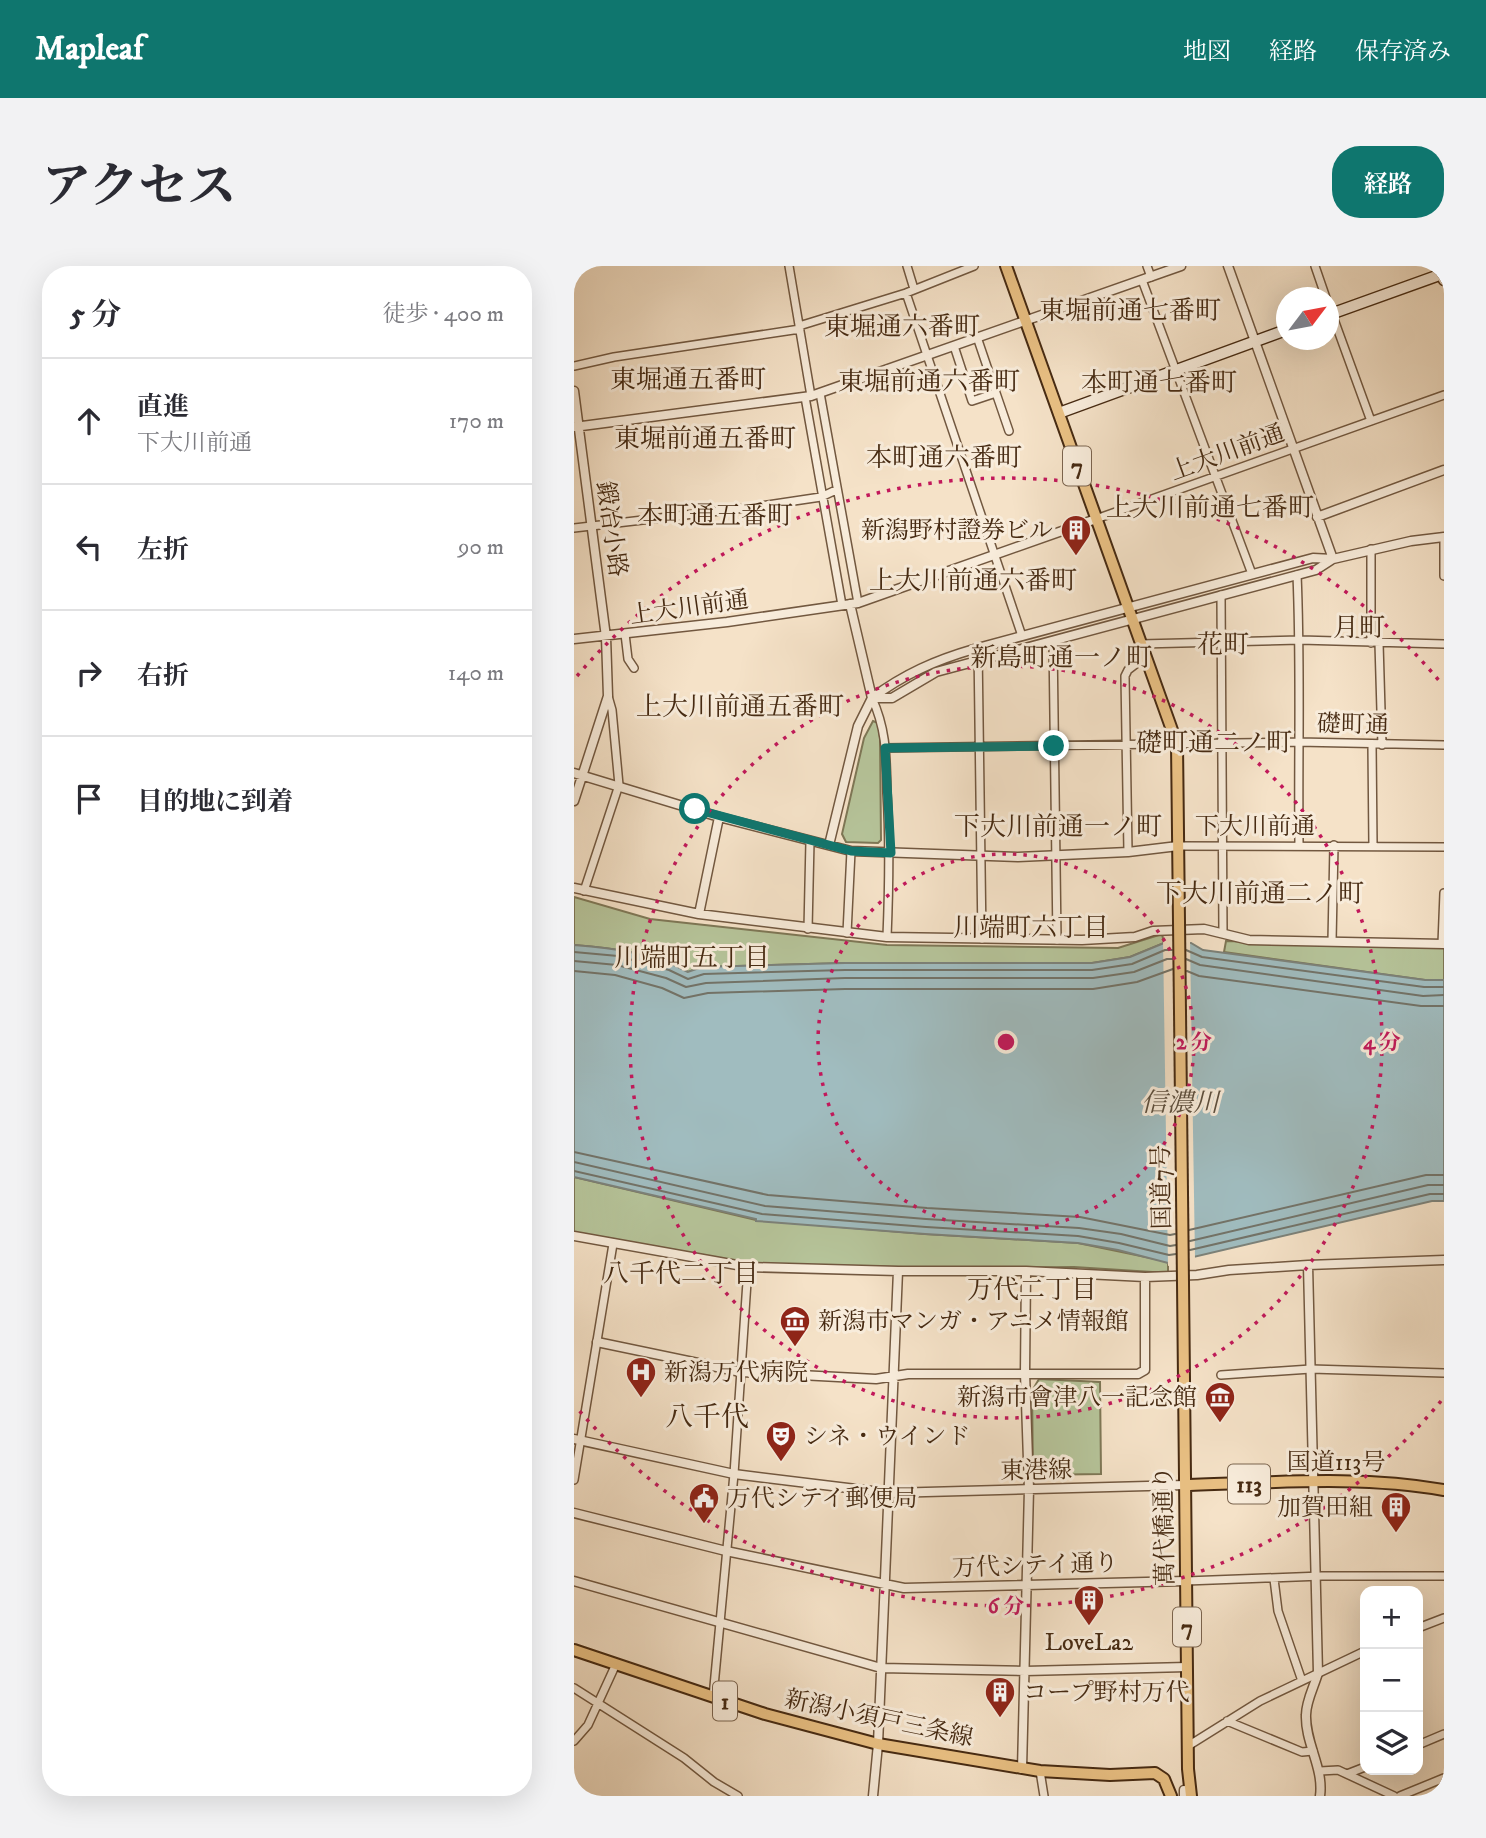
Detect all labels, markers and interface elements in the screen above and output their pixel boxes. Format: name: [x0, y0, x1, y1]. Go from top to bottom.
text: Mapleaf: [35, 29, 144, 70]
text: 地図: [1183, 37, 1231, 67]
text: 経路: [1269, 37, 1317, 67]
text: 保存済み: [1355, 37, 1451, 67]
button: 経路: [1332, 146, 1444, 218]
text: アクセス: [42, 157, 237, 219]
north arrow: [1276, 287, 1339, 350]
district label: 東堀前通七番町: [1039, 295, 1221, 328]
text: 5 分: [70, 297, 121, 334]
text: 徒歩 · 400 m: [382, 300, 504, 329]
district label: 東堀通六番町: [824, 311, 980, 344]
district label: 東堀通五番町: [610, 364, 766, 397]
district label: 東堀前通六番町: [838, 366, 1020, 399]
district label: 本町通七番町: [1081, 367, 1237, 400]
text: 直進: [137, 391, 189, 424]
icon: ahead: [70, 402, 108, 440]
text: 170 m: [449, 407, 504, 436]
street label: 上大川前通: [1166, 418, 1289, 488]
district label: 東堀前通五番町: [614, 423, 796, 456]
text: 下大川前通: [137, 429, 252, 458]
district label: 本町通六番町: [866, 442, 1022, 475]
road number: 7: [1063, 447, 1091, 486]
street label: 鍛冶小路: [589, 480, 633, 579]
district label: 上大川前通七番町: [1106, 492, 1314, 525]
district label: 本町通五番町: [637, 500, 793, 533]
building icon: 新潟野村證券ビル: [1059, 513, 1093, 557]
place label: 新潟野村證券ビル: [861, 516, 1053, 546]
icon: left: [70, 528, 108, 566]
text: 90 m: [458, 533, 504, 562]
text: 左折: [137, 534, 189, 567]
district label: 上大川前通六番町: [869, 565, 1077, 598]
street label: 上大川前通: [628, 585, 751, 631]
district label: 月町: [1333, 612, 1385, 645]
district label: 花町: [1197, 629, 1249, 662]
district label: 新島町通一ノ町: [970, 642, 1152, 675]
icon: right: [70, 654, 108, 692]
text: 140 m: [448, 659, 504, 688]
text: 右折: [137, 660, 189, 693]
district label: 上大川前通五番町: [636, 691, 844, 724]
street label: 礎町通: [1317, 709, 1389, 741]
district label: 礎町通二ノ町: [1136, 727, 1292, 760]
route end: [1038, 730, 1069, 761]
icon: arrive: [70, 780, 108, 818]
text: 目的地に到着: [137, 786, 293, 819]
route start: [679, 793, 710, 824]
district label: 下大川前通一ノ町: [954, 811, 1162, 844]
street label: 下大川前通: [1195, 812, 1315, 842]
district label: 下大川前通二ノ町: [1156, 878, 1364, 911]
district label: 川端町六丁目: [953, 912, 1109, 945]
district label: 川端町五丁目: [614, 942, 770, 975]
centre of rings: [994, 1030, 1018, 1054]
text: 2 分: [1176, 1030, 1212, 1056]
text: 4 分: [1363, 1030, 1401, 1056]
water label: 信濃川: [1141, 1087, 1222, 1120]
street label: 国道7号: [1146, 1144, 1178, 1230]
district label: 八千代二丁目: [603, 1258, 759, 1291]
district label: 万代二丁目: [967, 1274, 1097, 1307]
museum icon: 新潟市マンガ・アニメ情報館: [778, 1304, 812, 1348]
place label: 新潟市マンガ・アニメ情報館: [818, 1307, 1129, 1337]
hospital icon: 新潟万代病院: [624, 1355, 658, 1399]
place label: 新潟万代病院: [664, 1358, 808, 1388]
museum icon: 新潟市會津八一記念館: [1203, 1380, 1237, 1424]
place label: 新潟市會津八一記念館: [957, 1383, 1197, 1413]
district label: 八千代: [665, 1400, 749, 1435]
theatre icon: シネ・ウインド: [764, 1419, 798, 1463]
place label: シネ・ウインド: [804, 1422, 971, 1452]
street label: 国道113号: [1287, 1448, 1385, 1478]
street label: 東港線: [1000, 1455, 1072, 1487]
road number: 113: [1228, 1464, 1270, 1504]
street label: 萬代橋通り: [1149, 1466, 1181, 1586]
public building icon: 万代シテイ郵便局: [687, 1481, 721, 1525]
place label: 万代シテイ郵便局: [727, 1484, 917, 1514]
building icon: 加賀田組: [1379, 1490, 1413, 1534]
place label: 加賀田組: [1277, 1493, 1373, 1523]
street label: 万代シテイ通り: [951, 1548, 1119, 1584]
building icon: LoveLa2: [1072, 1583, 1106, 1627]
map controls: [1360, 1586, 1423, 1775]
button: +: [1360, 1586, 1423, 1649]
text: 6 分: [988, 1594, 1024, 1620]
road number: 7: [1173, 1608, 1201, 1646]
place label: LoveLa2: [1045, 1628, 1134, 1658]
button: −: [1360, 1649, 1423, 1712]
building icon: コープ野村万代: [983, 1675, 1017, 1719]
place label: コープ野村万代: [1023, 1678, 1190, 1708]
road number: 1: [713, 1682, 737, 1720]
street label: 新潟小須戸三条線: [782, 1684, 976, 1754]
button: layers: [1360, 1712, 1423, 1775]

